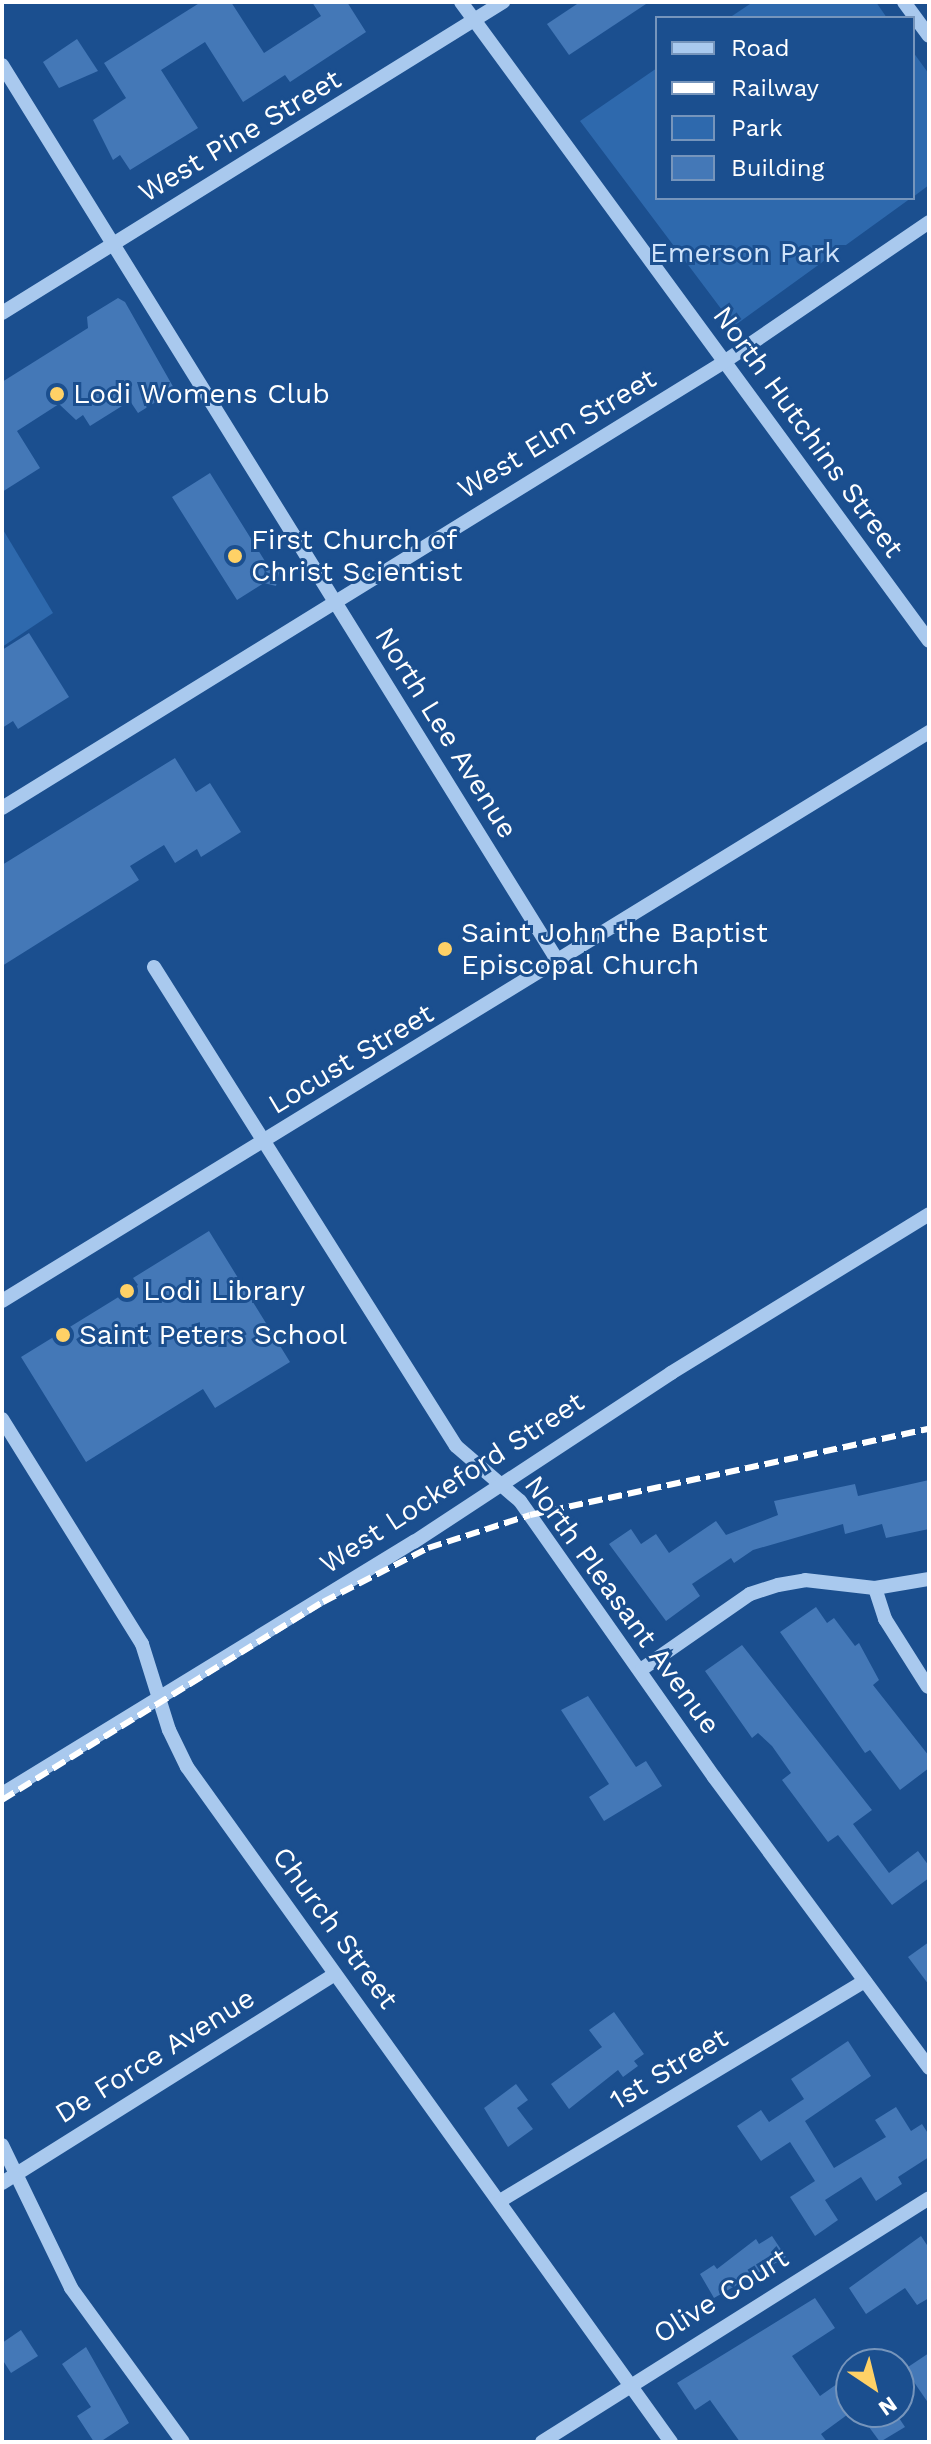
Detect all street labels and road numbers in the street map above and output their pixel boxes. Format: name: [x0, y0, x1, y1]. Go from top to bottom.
street label: West Pine Street: [133, 62, 347, 210]
street label: North Hutchins Street: [706, 300, 910, 564]
street label: West Elm Street: [452, 362, 662, 506]
street label: North Lee Avenue: [367, 621, 525, 845]
street label: Locust Street: [262, 997, 440, 1121]
street label: West Lockeford Street: [314, 1385, 590, 1581]
street label: North Pleasant Avenue: [517, 1469, 727, 1741]
street label: Church Street: [265, 1841, 405, 2015]
street label: De Force Avenue: [49, 1981, 261, 2131]
street label: 1st Street: [604, 2021, 734, 2117]
street label: Olive Court: [647, 2241, 795, 2351]

